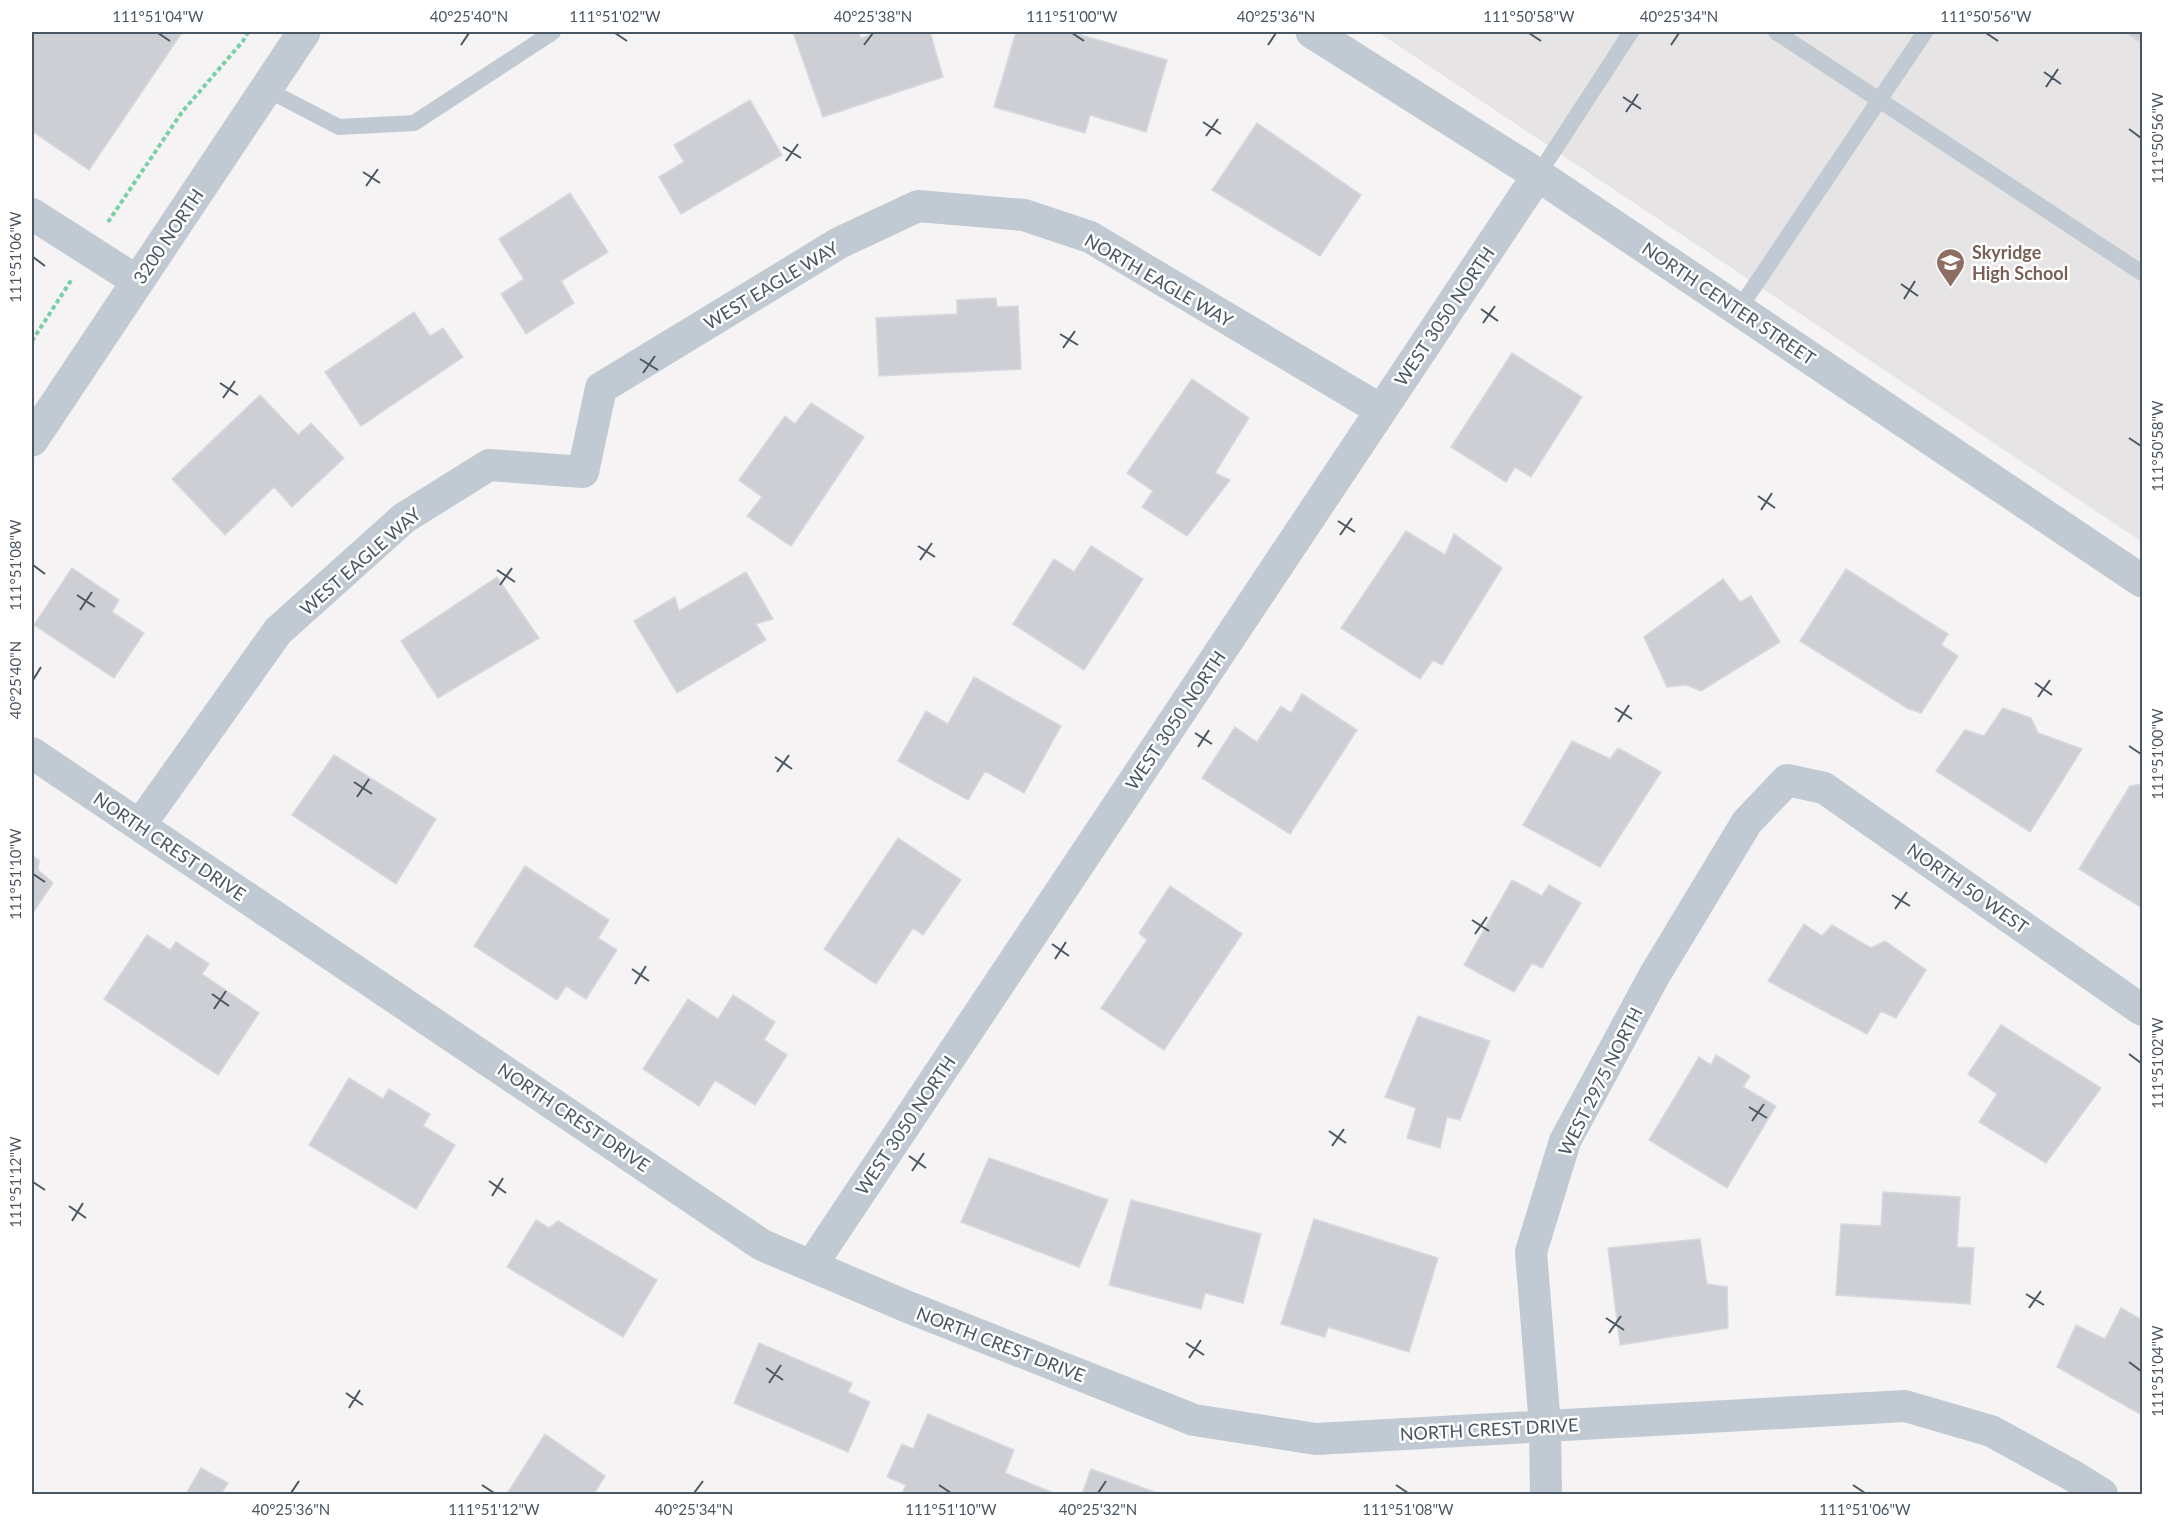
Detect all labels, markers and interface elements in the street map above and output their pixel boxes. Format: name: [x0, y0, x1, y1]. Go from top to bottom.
text: 111°51'04"W: [112, 7, 204, 25]
text: 40°25'40"N: [430, 7, 508, 25]
text: 111°51'02"W: [569, 7, 661, 25]
text: 40°25'38"N: [834, 7, 912, 25]
text: 111°51'00"W: [1026, 7, 1118, 25]
text: 40°25'36"N: [1237, 7, 1315, 25]
text: 111°50'58"W: [1483, 7, 1575, 25]
text: 40°25'34"N: [1640, 7, 1718, 25]
text: 111°50'56"W: [1940, 7, 2032, 25]
text: 111°50'56"W: [2148, 92, 2166, 184]
street label: 3200 NORTH: [128, 184, 208, 288]
text: 111°51'06"W: [6, 211, 24, 303]
street label: NORTH EAGLE WAY: [1081, 229, 1238, 332]
street label: WEST EAGLE WAY: [700, 236, 843, 334]
street label: NORTH CENTER STREET: [1638, 237, 1820, 369]
place label: Skyridge High School: [1972, 241, 2068, 284]
street label: WEST 3050 NORTH: [1389, 242, 1499, 390]
school or university icon: Skyridge High School: [1935, 246, 1967, 288]
text: 111°50'58"W: [2148, 400, 2166, 492]
street label: WEST EAGLE WAY: [295, 502, 426, 619]
text: 111°51'08"W: [6, 519, 24, 611]
text: 40°25'40"N: [6, 641, 24, 719]
street label: WEST 3050 NORTH: [1120, 646, 1230, 794]
text: 111°51'00"W: [2148, 708, 2166, 800]
street label: NORTH CREST DRIVE: [90, 787, 250, 905]
text: 111°51'10"W: [6, 828, 24, 920]
street label: NORTH 50 WEST: [1903, 838, 2033, 938]
street label: WEST 2975 NORTH: [1553, 1003, 1647, 1159]
text: 111°51'02"W: [2148, 1017, 2166, 1109]
street label: WEST 3050 NORTH: [850, 1051, 960, 1199]
street label: NORTH CREST DRIVE: [494, 1058, 654, 1176]
text: 111°51'12"W: [6, 1136, 24, 1228]
street label: NORTH CREST DRIVE: [914, 1302, 1088, 1386]
text: 111°51'04"W: [2148, 1325, 2166, 1417]
street label: NORTH CREST DRIVE: [1399, 1413, 1579, 1445]
text: 40°25'36"N: [252, 1500, 330, 1518]
text: 111°51'12"W: [448, 1500, 540, 1518]
text: 40°25'34"N: [655, 1500, 733, 1518]
text: 111°51'10"W: [905, 1500, 997, 1518]
text: 40°25'32"N: [1059, 1500, 1137, 1518]
text: 111°51'08"W: [1362, 1500, 1454, 1518]
text: 111°51'06"W: [1819, 1500, 1911, 1518]

